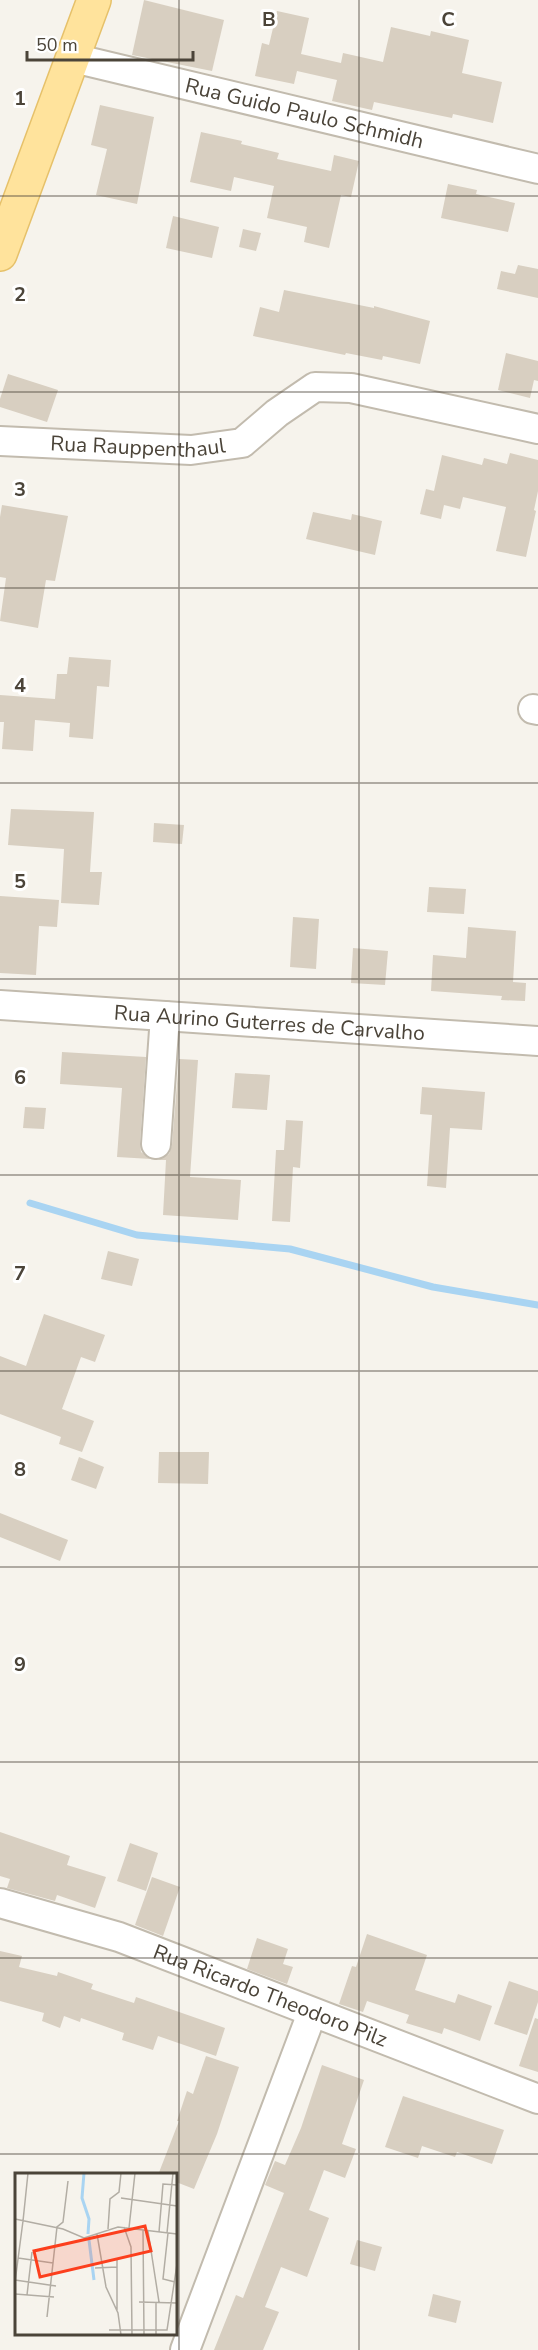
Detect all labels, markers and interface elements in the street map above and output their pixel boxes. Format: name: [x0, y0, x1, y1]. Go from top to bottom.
text: B: [262, 6, 276, 33]
text: C: [441, 6, 455, 33]
scale bar: [27, 24, 194, 62]
text: 50 m: [36, 33, 78, 57]
street label: Rua Guido Paulo Schmidh: [182, 71, 427, 155]
text: 1: [14, 85, 26, 112]
text: 2: [14, 281, 26, 308]
street label: Rua Rauppenthaul: [50, 429, 228, 464]
text: 3: [14, 476, 26, 503]
text: 4: [14, 672, 26, 699]
text: 5: [14, 868, 26, 895]
street label: Rua Aurino Guterres de Carvalho: [113, 999, 426, 1047]
text: 6: [14, 1064, 26, 1091]
text: 7: [14, 1260, 26, 1287]
text: 8: [14, 1456, 26, 1483]
text: 9: [14, 1651, 26, 1678]
street label: Rua Ricardo Theodoro Pilz: [149, 1938, 392, 2054]
inset map: [15, 2173, 177, 2335]

